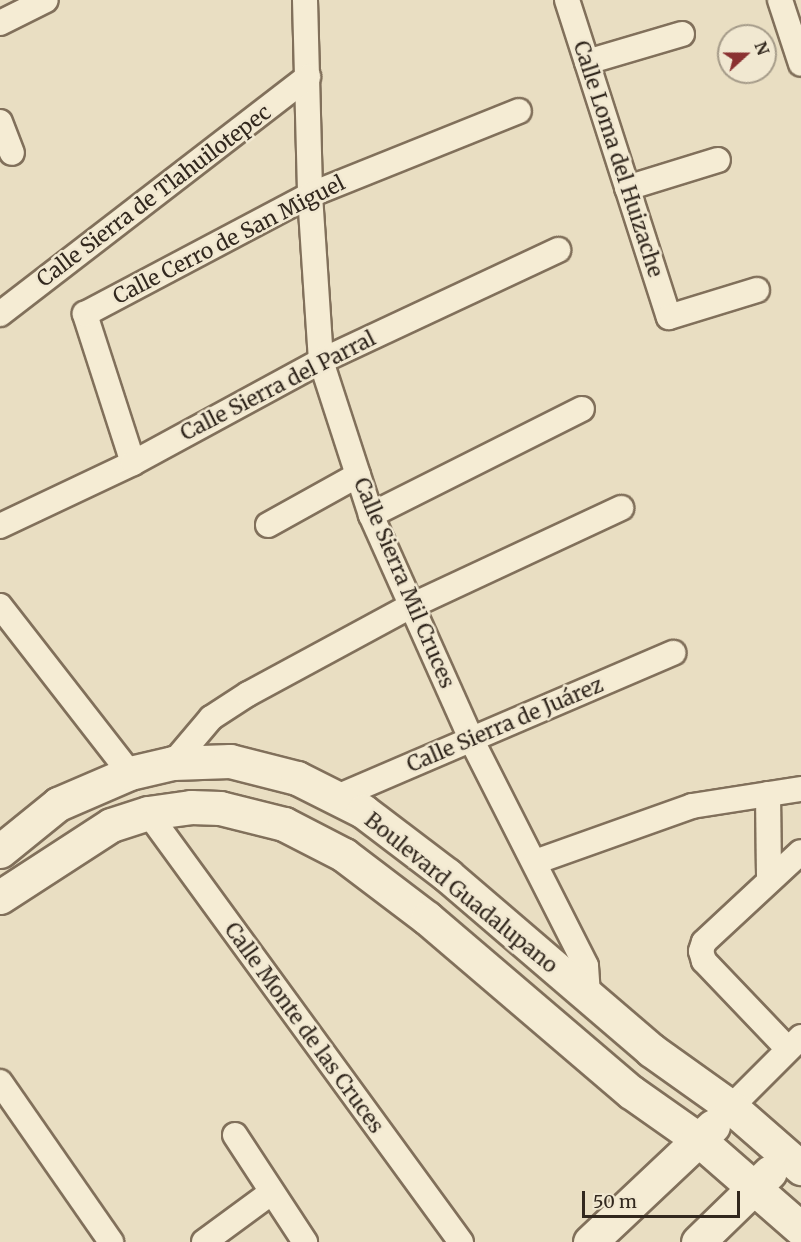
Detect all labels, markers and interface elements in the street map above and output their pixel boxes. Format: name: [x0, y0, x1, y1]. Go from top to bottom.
north arrow: [717, 24, 777, 84]
street label: Calle Loma del Huizache: [568, 38, 668, 280]
text: N: [750, 39, 774, 58]
street label: Calle Sierra de Tlahuilotepec: [32, 100, 276, 292]
street label: Calle Cerro de San Miguel: [109, 171, 349, 309]
street label: Calle Sierra del Parral: [176, 326, 380, 446]
street label: Calle Sierra Mil Cruces: [348, 474, 460, 692]
street label: Calle Sierra de Juárez: [403, 672, 607, 778]
street label: Boulevard Guadalupano: [360, 807, 562, 979]
street label: Calle Monte de las Cruces: [219, 918, 389, 1138]
scale bar: [585, 1179, 742, 1217]
text: 50 m: [593, 1190, 637, 1213]

